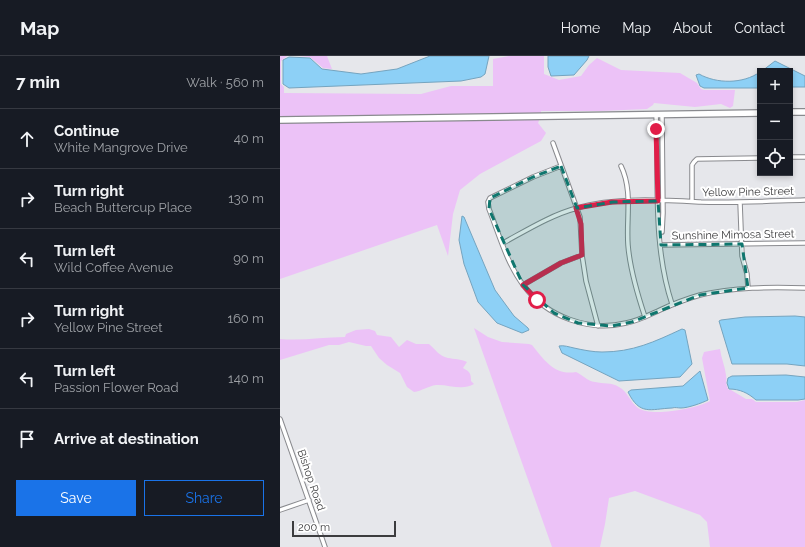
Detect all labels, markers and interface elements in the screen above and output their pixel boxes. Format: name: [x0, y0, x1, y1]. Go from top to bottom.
text: Map: [20, 17, 59, 39]
text: Home: [561, 20, 600, 36]
text: Map: [622, 20, 651, 36]
text: About: [673, 20, 712, 36]
text: Contact: [734, 20, 785, 36]
map controls: [757, 68, 793, 176]
button: +: [757, 68, 793, 104]
text: 7 min: [16, 72, 60, 92]
text: Walk · 560 m: [186, 75, 264, 90]
button: −: [757, 104, 793, 140]
route end: [647, 120, 665, 138]
text: Continue: [54, 122, 119, 140]
icon: ahead: [16, 128, 38, 150]
text: 40 m: [234, 131, 264, 146]
text: White Mangrove Drive: [54, 140, 188, 155]
button: locate: [757, 140, 793, 176]
text: Turn right: [54, 182, 124, 200]
street label: Yellow Pine Street: [702, 185, 794, 199]
icon: right: [16, 188, 38, 210]
text: 130 m: [228, 191, 264, 206]
text: Beach Buttercup Place: [54, 200, 192, 215]
street label: Sunshine Mimosa Street: [672, 227, 795, 243]
text: Turn left: [54, 242, 115, 260]
icon: left: [16, 248, 38, 270]
text: 90 m: [233, 251, 264, 266]
text: Wild Coffee Avenue: [54, 260, 173, 275]
route start: [528, 291, 546, 309]
text: Turn right: [54, 302, 124, 320]
icon: right: [16, 308, 38, 330]
text: 160 m: [227, 311, 264, 326]
text: Yellow Pine Street: [54, 320, 162, 335]
text: Turn left: [54, 362, 115, 380]
icon: left: [16, 368, 38, 390]
text: 140 m: [228, 371, 264, 386]
text: Passion Flower Road: [54, 380, 179, 395]
icon: arrive: [16, 428, 38, 450]
text: Arrive at destination: [54, 430, 199, 448]
street label: Bishop Road: [294, 448, 328, 513]
button: Save: [16, 480, 136, 516]
button: Share: [144, 480, 264, 516]
scale bar: [292, 519, 396, 538]
text: 200 m: [298, 521, 330, 534]

